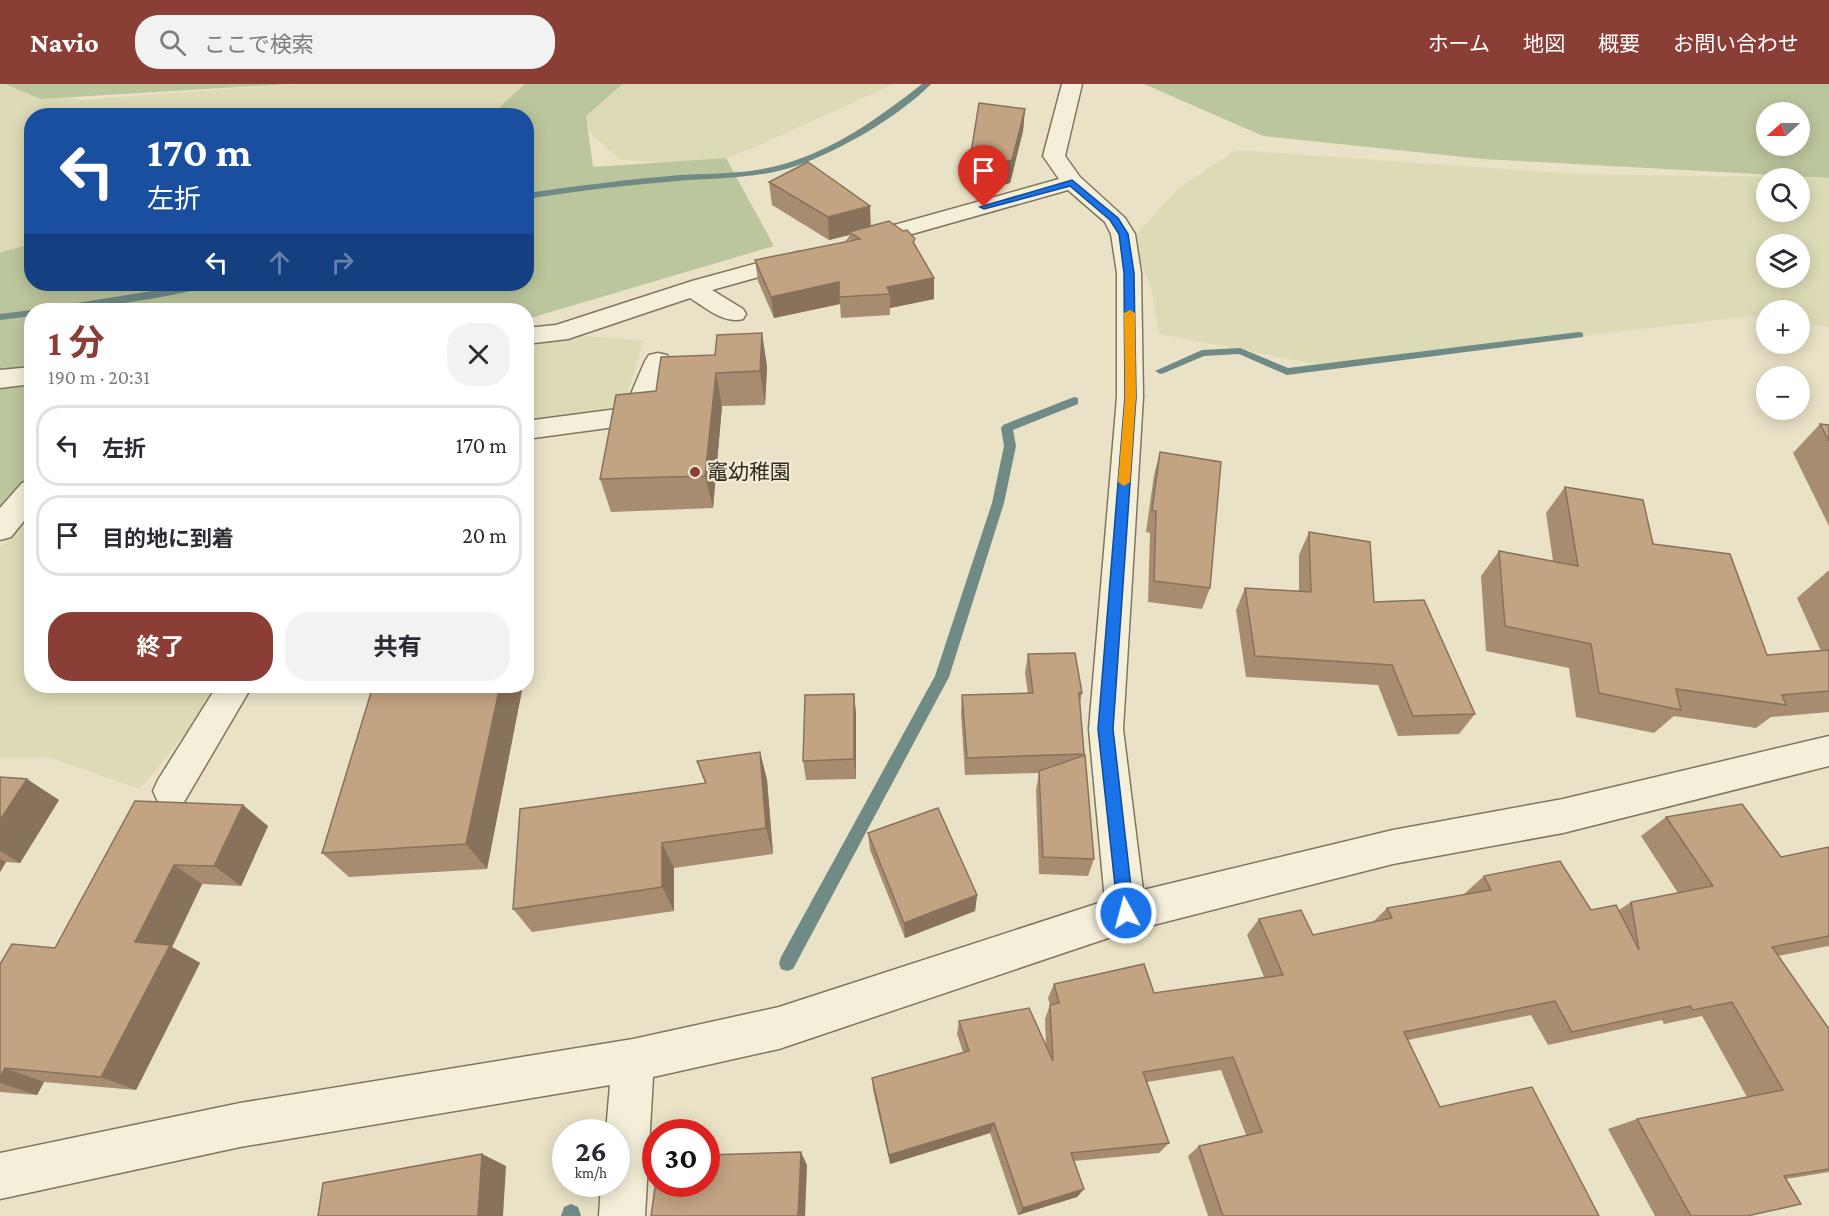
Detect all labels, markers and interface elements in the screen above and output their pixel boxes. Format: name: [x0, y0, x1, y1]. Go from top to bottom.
search box: [135, 15, 555, 69]
icon: search: [156, 26, 189, 59]
text: Navio: [30, 27, 99, 58]
text: ここで検索: [204, 32, 314, 57]
text: ホーム: [1428, 32, 1490, 56]
text: 地図: [1523, 32, 1565, 56]
text: 概要: [1598, 32, 1640, 56]
text: お問い合わせ: [1673, 32, 1799, 56]
north arrow: [1756, 102, 1810, 156]
map controls: [1756, 102, 1810, 420]
text: 170 m: [147, 128, 252, 175]
icon: left: [48, 132, 126, 210]
pin: [958, 145, 1009, 207]
icon: arrive: [967, 154, 1000, 187]
button: search: [1756, 168, 1810, 222]
text: 左折: [147, 184, 201, 214]
button: layers: [1756, 234, 1810, 288]
icon: left: [200, 246, 233, 279]
icon: ahead: [263, 246, 296, 279]
icon: right: [326, 246, 359, 279]
button: +: [1756, 300, 1810, 354]
text: 1 分: [48, 323, 104, 363]
button: close: [447, 323, 510, 386]
text: 190 m · 20:31: [48, 366, 150, 388]
button: −: [1756, 366, 1810, 420]
icon: left: [51, 429, 84, 462]
text: 170 m: [456, 433, 507, 458]
text: 左折: [102, 436, 146, 461]
place label: 竈幼稚園: [707, 460, 791, 484]
marker: 竈幼稚園: [688, 465, 702, 479]
icon: arrive: [51, 519, 84, 552]
text: 20 m: [462, 523, 507, 548]
text: 目的地に到着: [102, 526, 234, 551]
button: 終了: [48, 612, 273, 681]
button: 共有: [285, 612, 510, 681]
position arrow: [1094, 881, 1158, 945]
speed limit sign: 30: [642, 1119, 720, 1197]
text: 26: [575, 1134, 607, 1167]
text: km/h: [575, 1165, 607, 1181]

